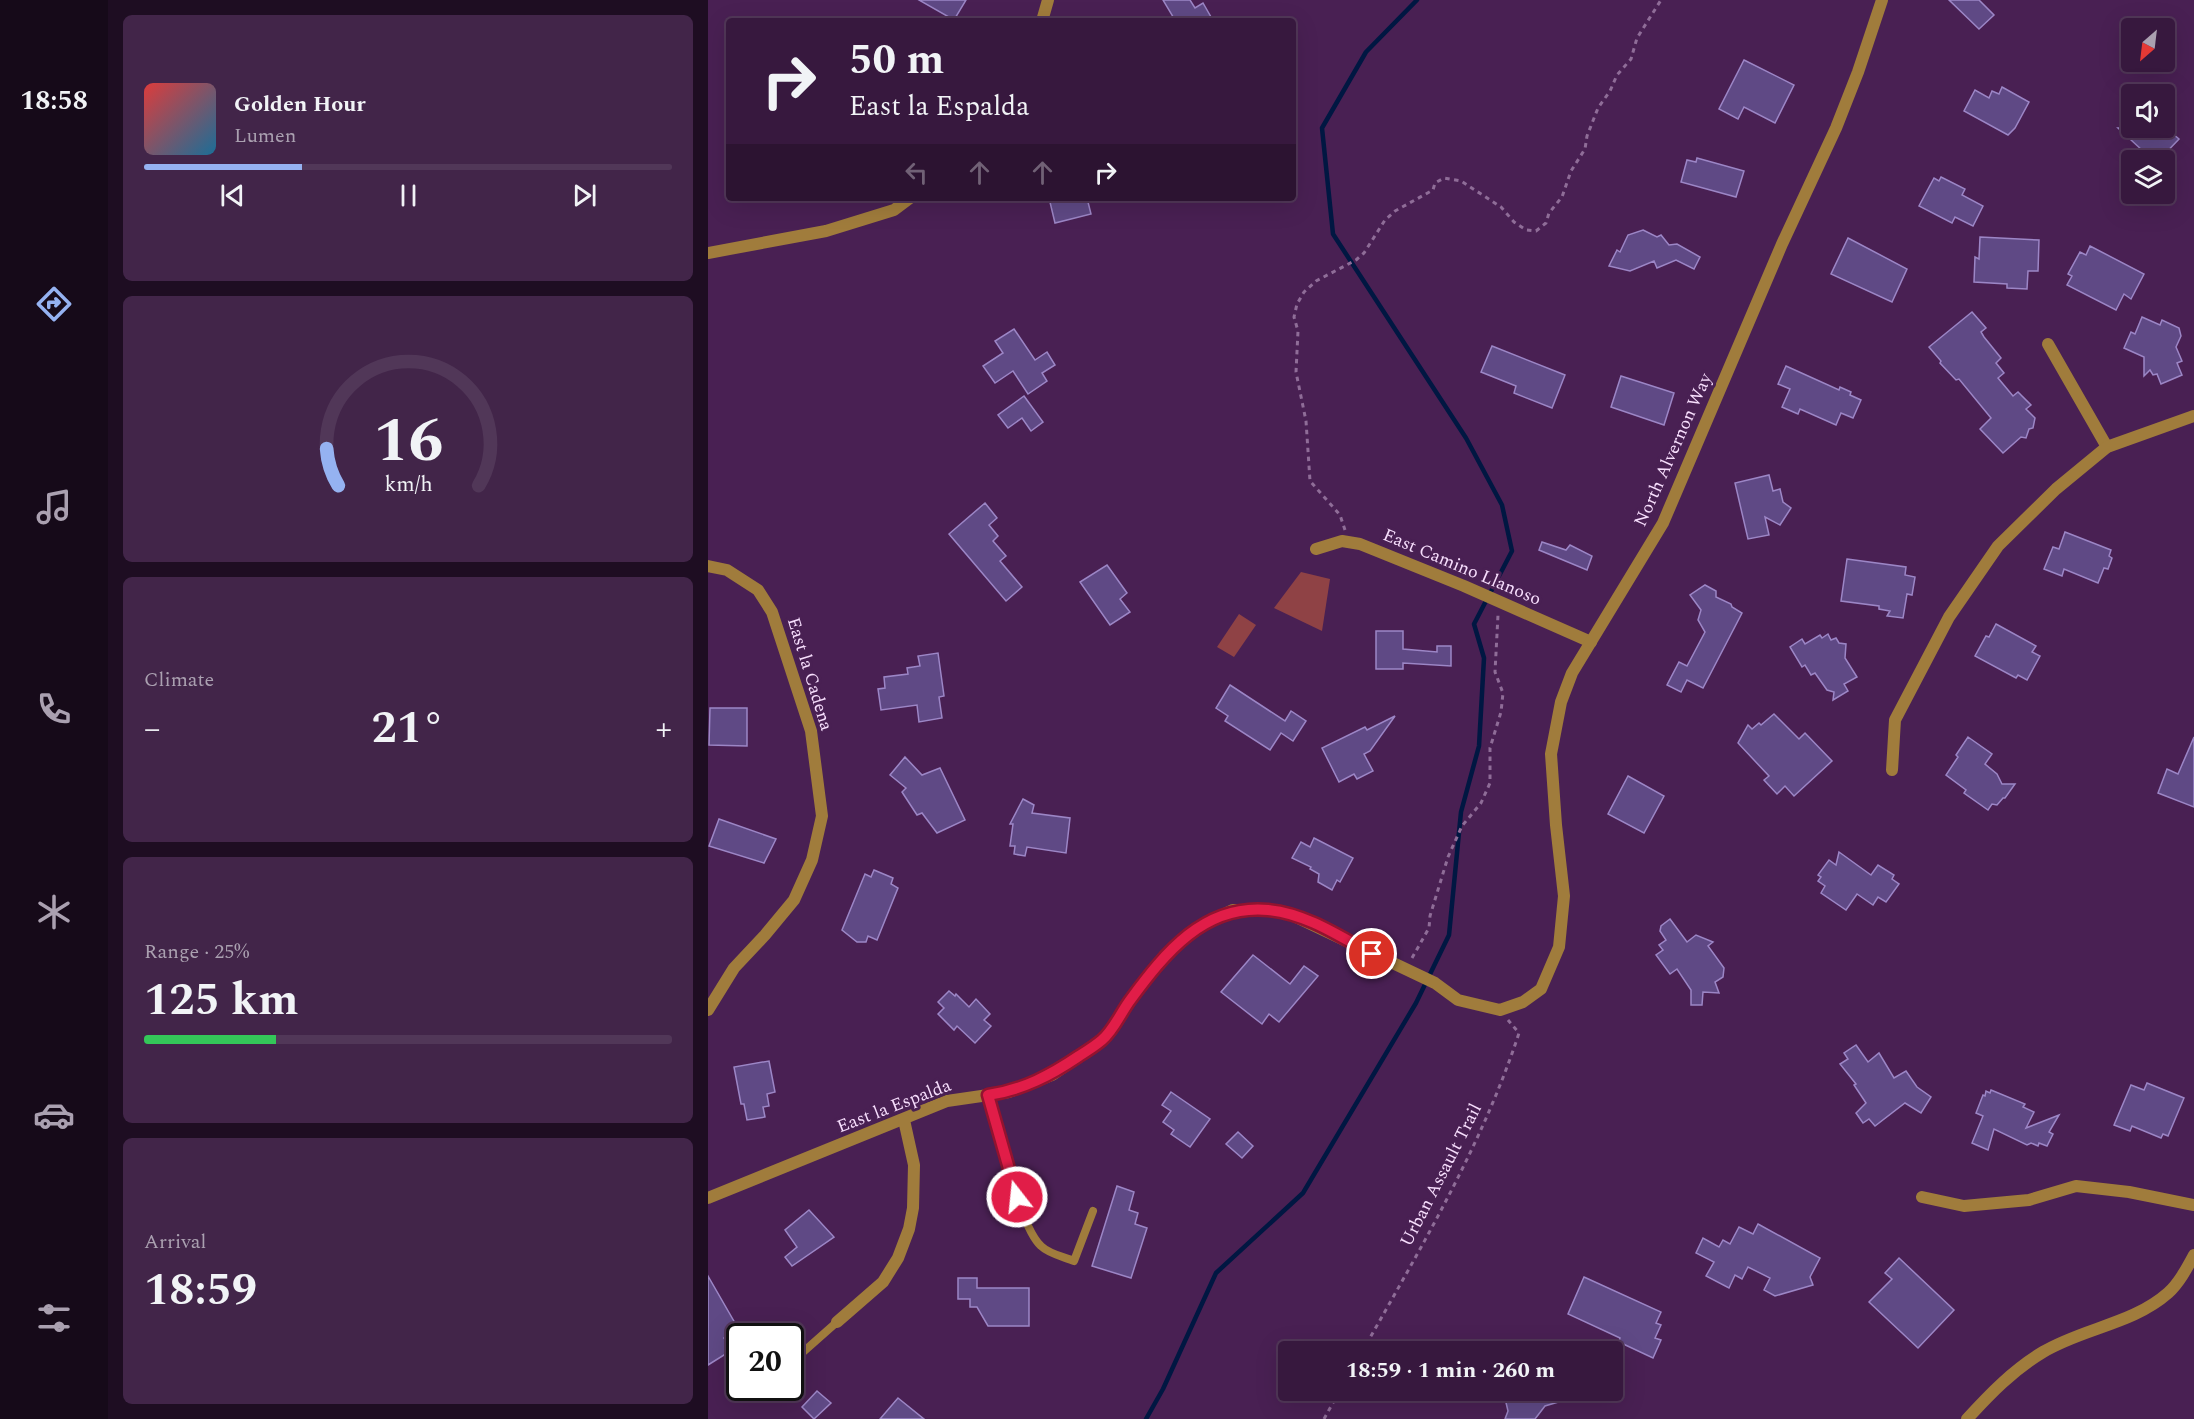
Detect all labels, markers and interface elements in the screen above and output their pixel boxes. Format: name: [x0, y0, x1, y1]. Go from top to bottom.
north arrow: [2121, 18, 2175, 72]
map controls: [2121, 18, 2175, 204]
text: 50 m: [849, 29, 944, 92]
icon: right: [750, 42, 828, 120]
text: 18:58: [20, 80, 88, 122]
button: sound: [2121, 84, 2175, 138]
text: East la Espalda: [849, 86, 1029, 128]
text: Golden Hour: [234, 88, 366, 121]
text: Lumen: [234, 121, 296, 151]
button: layers: [2121, 150, 2175, 204]
icon: left: [900, 156, 933, 189]
icon: ahead: [963, 156, 996, 189]
icon: ahead: [1026, 156, 1059, 189]
icon: right: [1089, 156, 1122, 189]
icon: previous: [216, 179, 249, 212]
icon: pause: [392, 179, 425, 212]
icon: next: [568, 179, 601, 212]
icon: directions: [33, 283, 75, 325]
street label: North Alvernon Way: [1627, 368, 1720, 531]
text: 16: [373, 394, 443, 489]
text: km/h: [384, 468, 432, 501]
icon: music: [33, 486, 75, 528]
street label: East Camino Llanoso: [1379, 521, 1545, 613]
street label: East la Cadena: [780, 614, 840, 734]
text: Climate: [144, 665, 214, 695]
icon: phone: [33, 688, 75, 730]
text: 21°: [372, 694, 445, 763]
text: −: [144, 704, 161, 754]
text: +: [656, 704, 672, 754]
icon: climate: [33, 891, 75, 933]
pin: [1346, 928, 1397, 979]
text: Range · 25%: [144, 937, 249, 967]
icon: arrive: [1355, 937, 1388, 970]
text: 125 km: [144, 966, 299, 1035]
street label: East la Espalda: [833, 1072, 955, 1140]
icon: car: [33, 1094, 75, 1136]
street label: Urban Assault Trail: [1393, 1099, 1489, 1251]
position arrow: [985, 1165, 1049, 1229]
text: Arrival: [144, 1227, 206, 1257]
text: 18:59: [144, 1256, 257, 1325]
icon: filters: [33, 1297, 75, 1339]
speed limit sign: 20: [726, 1323, 804, 1401]
text: 18:59 · 1 min · 260 m: [1346, 1354, 1555, 1387]

